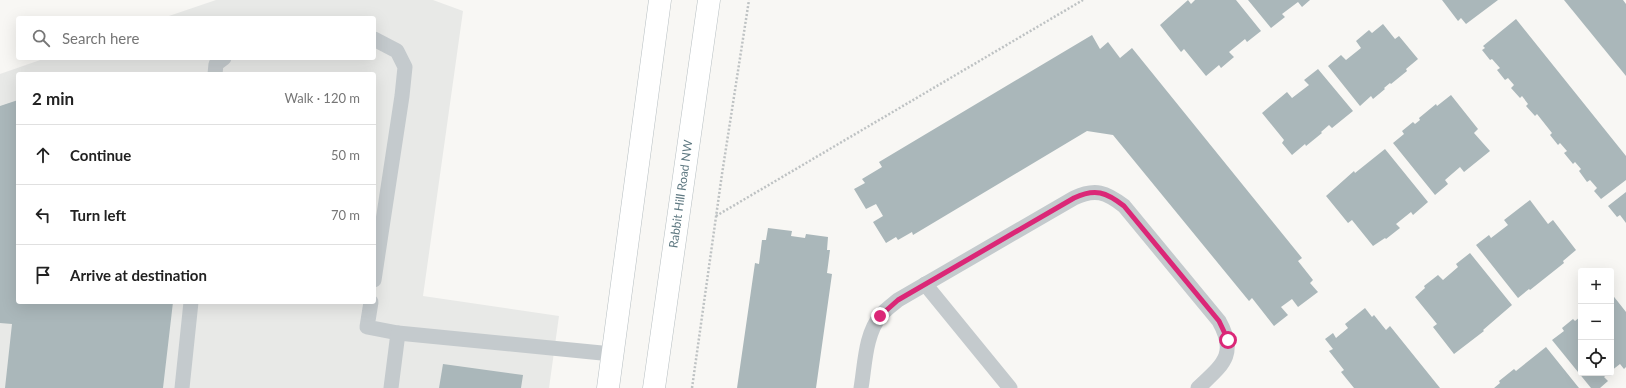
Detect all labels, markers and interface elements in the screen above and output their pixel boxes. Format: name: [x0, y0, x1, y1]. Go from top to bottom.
search box: [16, 16, 376, 60]
icon: search: [30, 27, 52, 49]
text: Search here: [62, 29, 139, 47]
text: 2 min: [32, 88, 74, 109]
text: Walk · 120 m: [284, 90, 360, 106]
street label: Rabbit Hill Road NW: [665, 138, 696, 249]
icon: ahead: [32, 144, 54, 166]
text: Continue: [70, 146, 131, 164]
text: 50 m: [331, 147, 360, 163]
icon: left: [32, 204, 54, 226]
text: Turn left: [70, 206, 126, 224]
text: 70 m: [331, 207, 360, 223]
icon: arrive: [32, 264, 54, 286]
text: Arrive at destination: [70, 266, 207, 284]
map controls: [1578, 268, 1614, 376]
button: +: [1578, 268, 1614, 304]
button: −: [1578, 304, 1614, 340]
route end: [871, 307, 889, 325]
route start: [1219, 331, 1237, 349]
button: locate: [1578, 340, 1614, 376]

